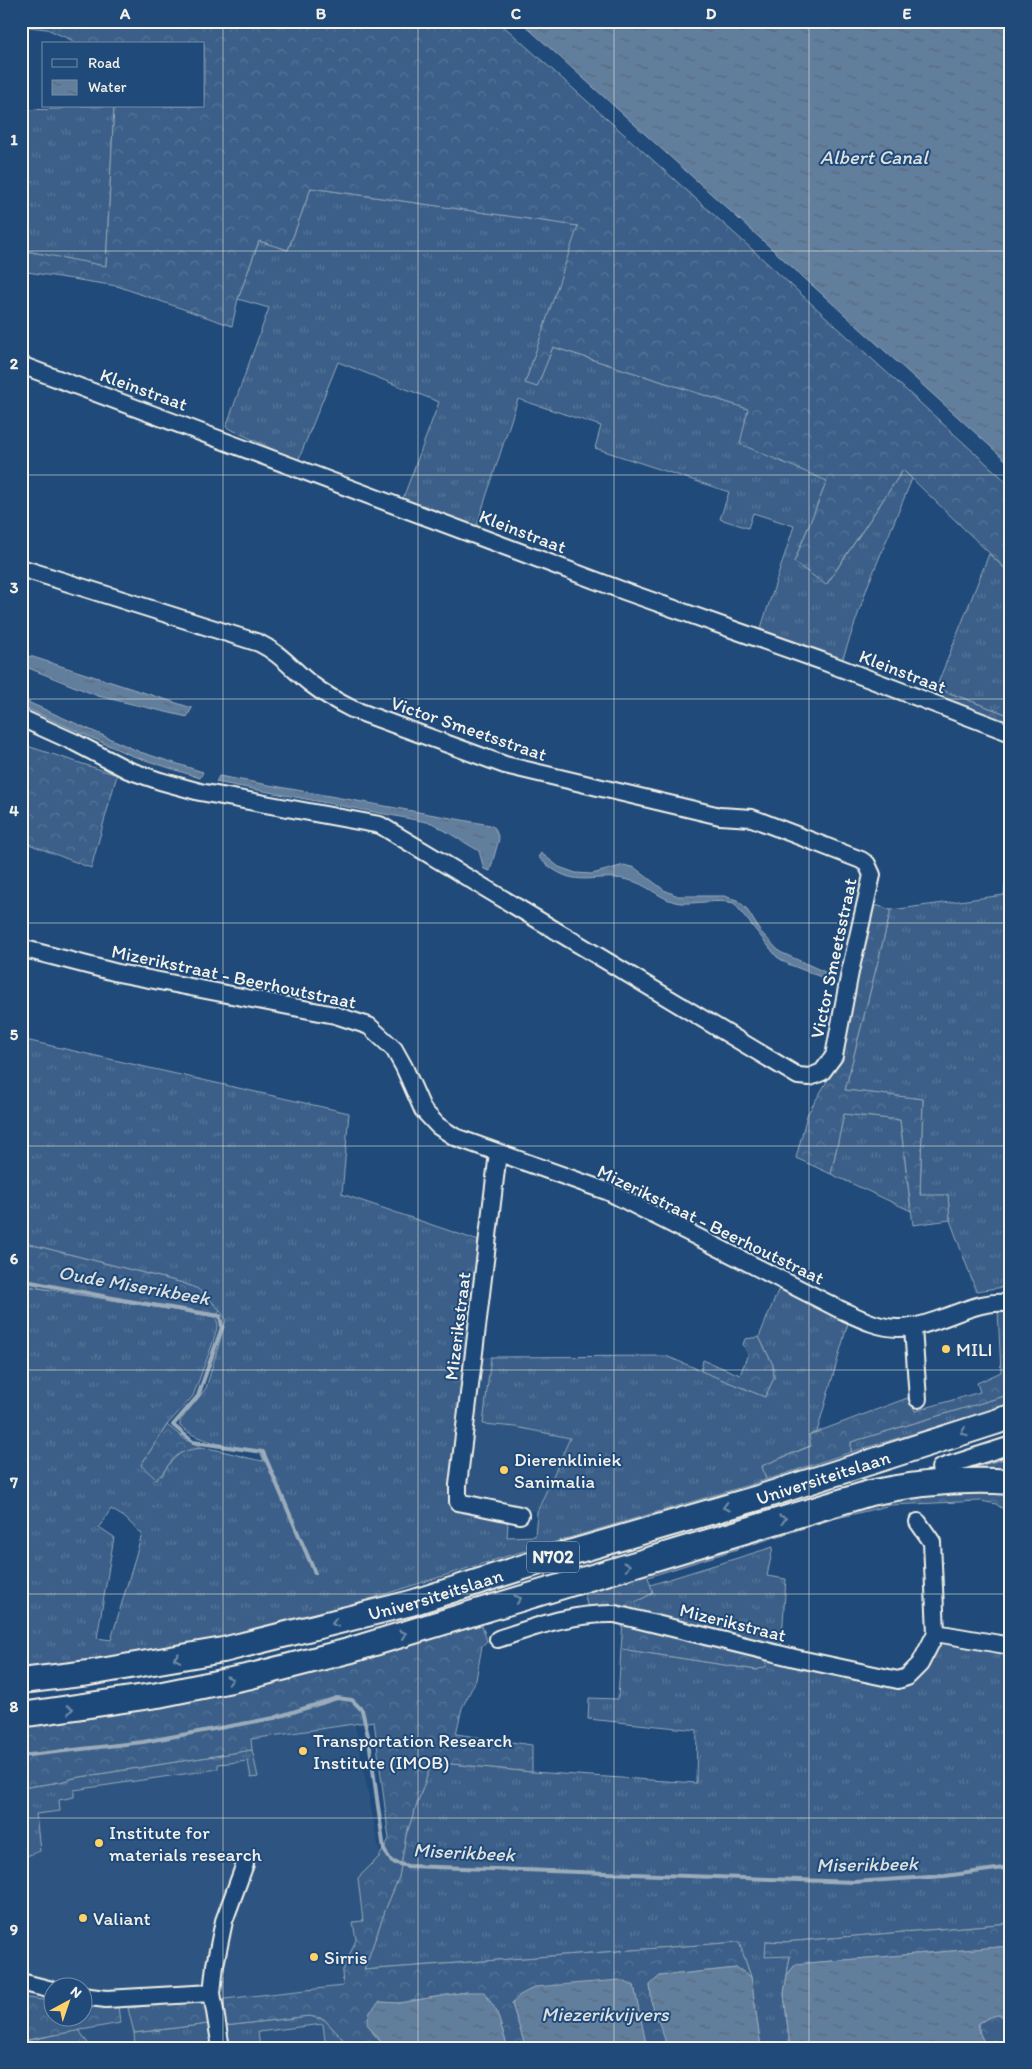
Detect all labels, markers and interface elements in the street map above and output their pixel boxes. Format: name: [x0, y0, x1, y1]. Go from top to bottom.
text: A: [119, 4, 131, 23]
text: B: [316, 4, 327, 23]
text: C: [511, 4, 522, 23]
text: D: [706, 4, 717, 23]
text: E: [903, 4, 912, 23]
legend: [42, 42, 205, 108]
text: Road: [88, 54, 121, 72]
text: Water: [88, 78, 127, 96]
text: 1: [10, 130, 18, 149]
water label: Albert Canal: [820, 145, 929, 169]
text: 2: [10, 354, 19, 373]
street label: Kleinstraat: [97, 363, 191, 416]
street label: Kleinstraat: [476, 504, 570, 559]
text: 3: [10, 578, 19, 597]
street label: Kleinstraat: [856, 644, 950, 699]
street label: Victor Smeetsstraat: [388, 691, 550, 766]
text: 4: [9, 801, 19, 820]
street label: Victor Smeetsstraat: [805, 876, 862, 1040]
street label: Mizerikstraat - Beerhoutstraat: [109, 939, 358, 1014]
text: 5: [10, 1025, 19, 1044]
street label: Mizerikstraat - Beerhoutstraat: [594, 1159, 828, 1290]
text: 6: [10, 1249, 19, 1268]
water label: Oude Miserikbeek: [56, 1260, 213, 1310]
street label: Mizerikstraat: [439, 1271, 476, 1382]
place label: MILI: [956, 1338, 993, 1361]
marker: MILI: [940, 1343, 952, 1355]
one-way arrow: [961, 1426, 969, 1436]
street label: Universiteitslaan: [753, 1445, 893, 1510]
place label: Dierenkliniek Sanimalia: [514, 1448, 622, 1493]
marker: Dierenkliniek Sanimalia: [498, 1464, 510, 1476]
text: 7: [9, 1473, 18, 1492]
one-way arrow: [722, 1502, 731, 1512]
one-way arrow: [778, 1515, 786, 1525]
road number: N702: [527, 1541, 579, 1572]
one-way arrow: [623, 1561, 631, 1572]
street label: Universiteitslaan: [366, 1563, 506, 1625]
one-way arrow: [513, 1594, 521, 1604]
street label: Mizerikstraat: [677, 1598, 789, 1647]
one-way arrow: [331, 1617, 340, 1628]
one-way arrow: [399, 1630, 407, 1640]
one-way arrow: [172, 1652, 181, 1662]
one-way arrow: [225, 1676, 234, 1686]
text: 8: [10, 1697, 19, 1716]
one-way arrow: [65, 1704, 74, 1714]
place label: Transportation Research Institute (IMOB): [313, 1729, 512, 1774]
marker: Transportation Research Institute (IMOB): [297, 1745, 309, 1757]
place label: Institute for materials research: [109, 1821, 263, 1866]
marker: Institute for materials research: [93, 1837, 105, 1849]
water label: Miserikbeek: [413, 1837, 517, 1867]
water label: Miserikbeek: [816, 1851, 920, 1877]
place label: Valiant: [93, 1907, 151, 1930]
marker: Valiant: [77, 1912, 89, 1924]
text: 9: [10, 1920, 18, 1939]
place label: Sirris: [324, 1946, 368, 1969]
marker: Sirris: [308, 1951, 320, 1963]
north arrow: [42, 1976, 92, 2026]
text: N: [67, 1983, 85, 2002]
water label: Miezerikvijvers: [541, 2002, 670, 2026]

